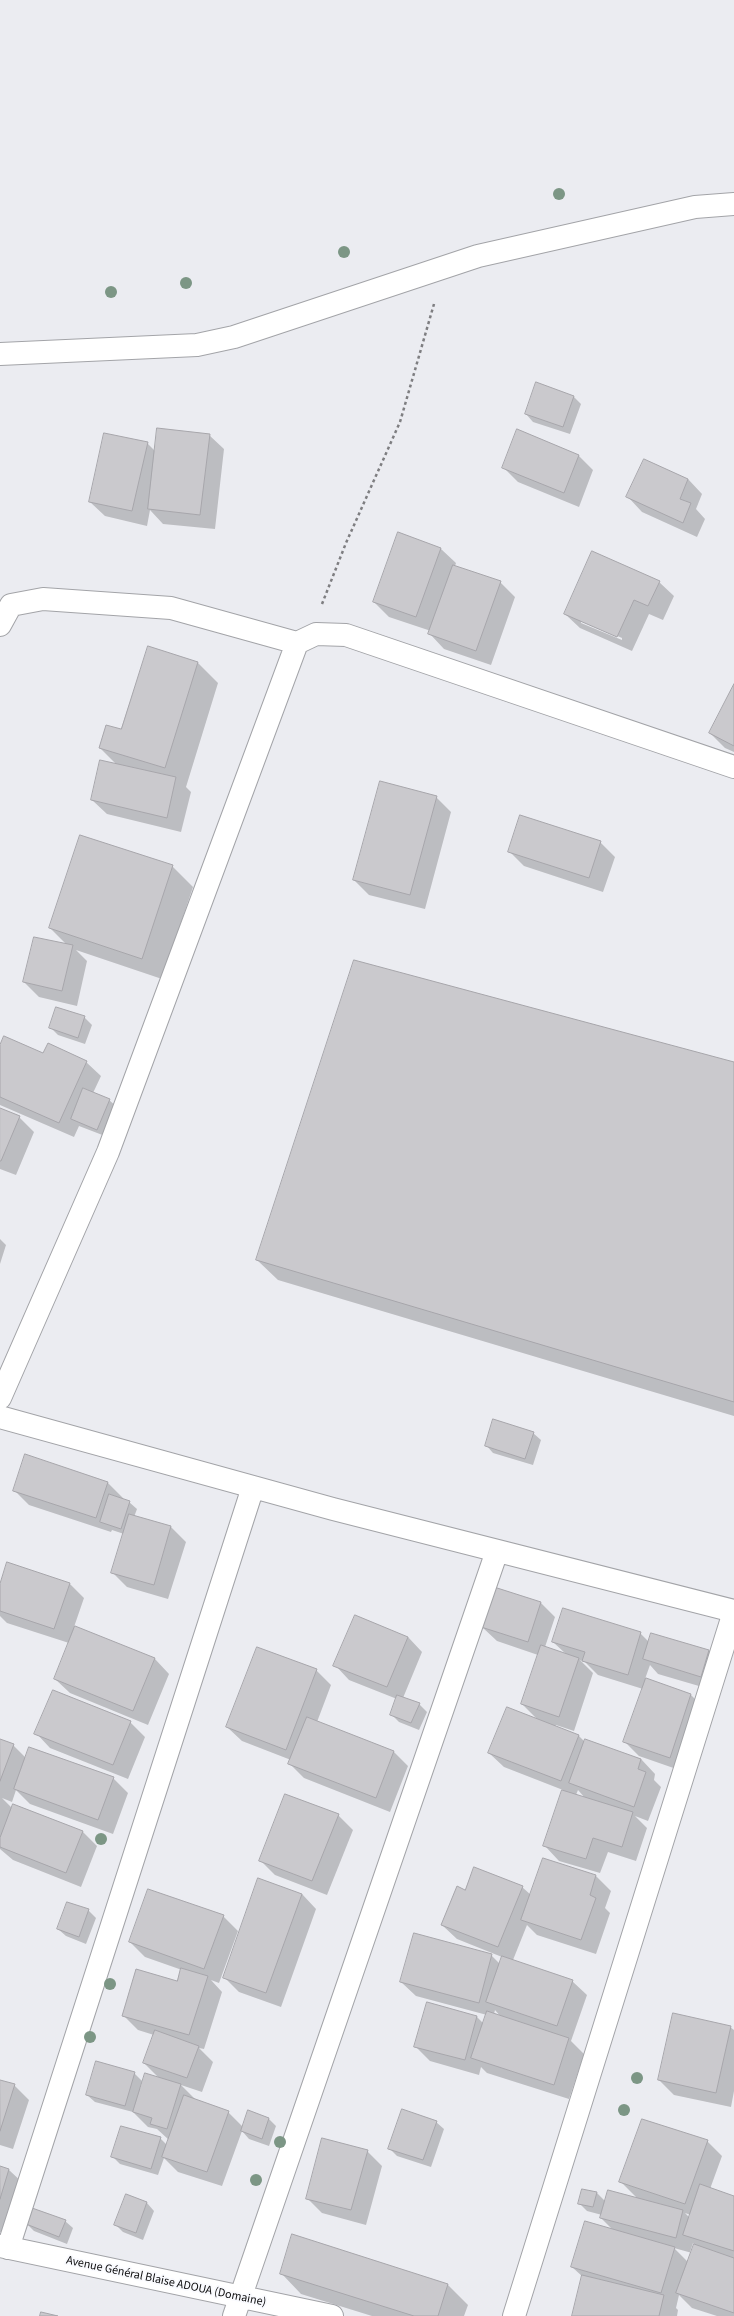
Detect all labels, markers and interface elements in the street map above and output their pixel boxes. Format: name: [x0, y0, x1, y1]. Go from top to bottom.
street label: Avenue Général Blaise ADOUA (Domaine): [65, 2254, 267, 2310]

